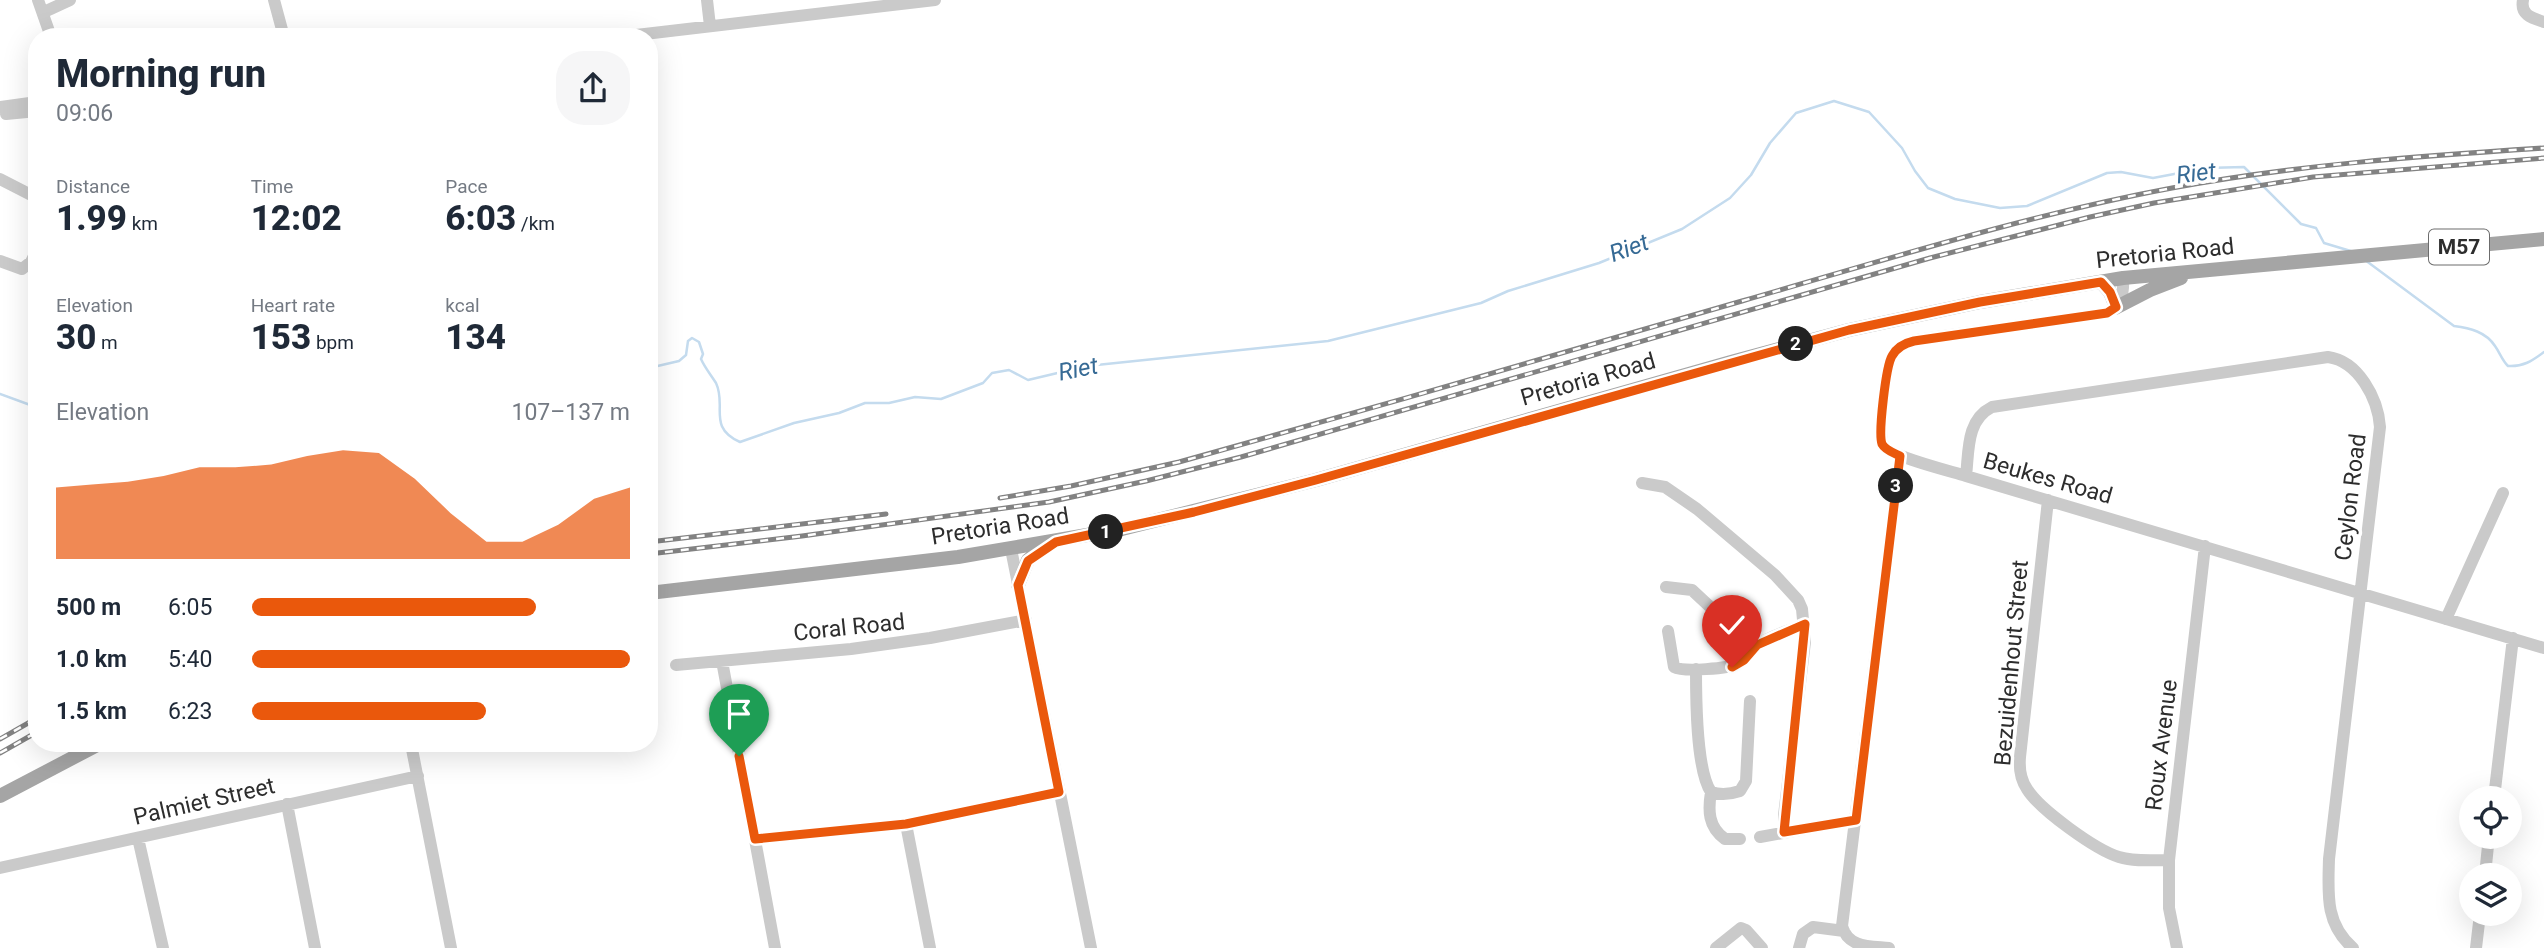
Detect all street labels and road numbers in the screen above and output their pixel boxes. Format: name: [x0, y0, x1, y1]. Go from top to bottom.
road number: M57: [2429, 230, 2489, 264]
street label: Pretoria Road: [2094, 233, 2236, 274]
street label: Pretoria Road: [1518, 347, 1659, 412]
street label: Ceylon Road: [2329, 432, 2372, 562]
street label: Beukes Road: [1980, 447, 2116, 510]
street label: Pretoria Road: [929, 502, 1071, 551]
street label: Bezuidenhout Street: [1989, 559, 2034, 767]
street label: Coral Road: [792, 608, 906, 647]
street label: Roux Avenue: [2140, 678, 2183, 812]
street label: Palmiet Street: [131, 772, 277, 831]

